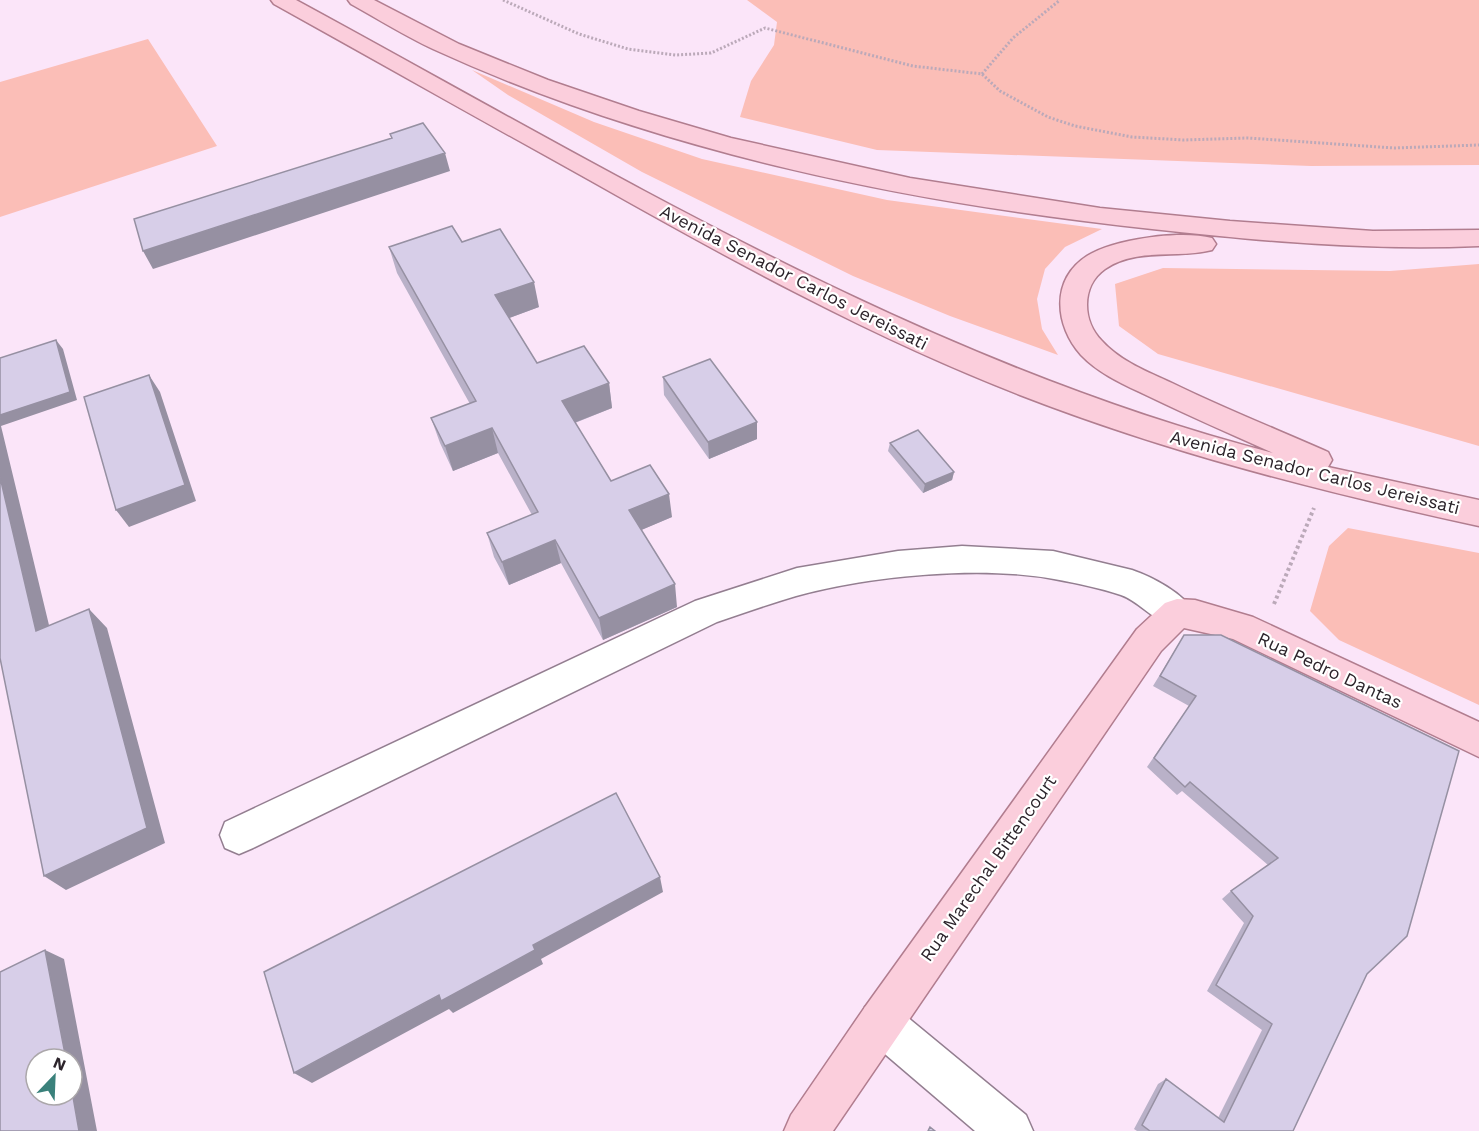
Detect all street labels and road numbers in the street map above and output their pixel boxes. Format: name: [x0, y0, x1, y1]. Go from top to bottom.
street label: Avenida Senador Carlos Jereissati: [657, 200, 931, 354]
street label: Avenida Senador Carlos Jereissati: [1168, 426, 1462, 518]
street label: Rua Pedro Dantas: [1255, 627, 1405, 713]
street label: Rua Marechal Bittencourt: [916, 770, 1061, 965]

